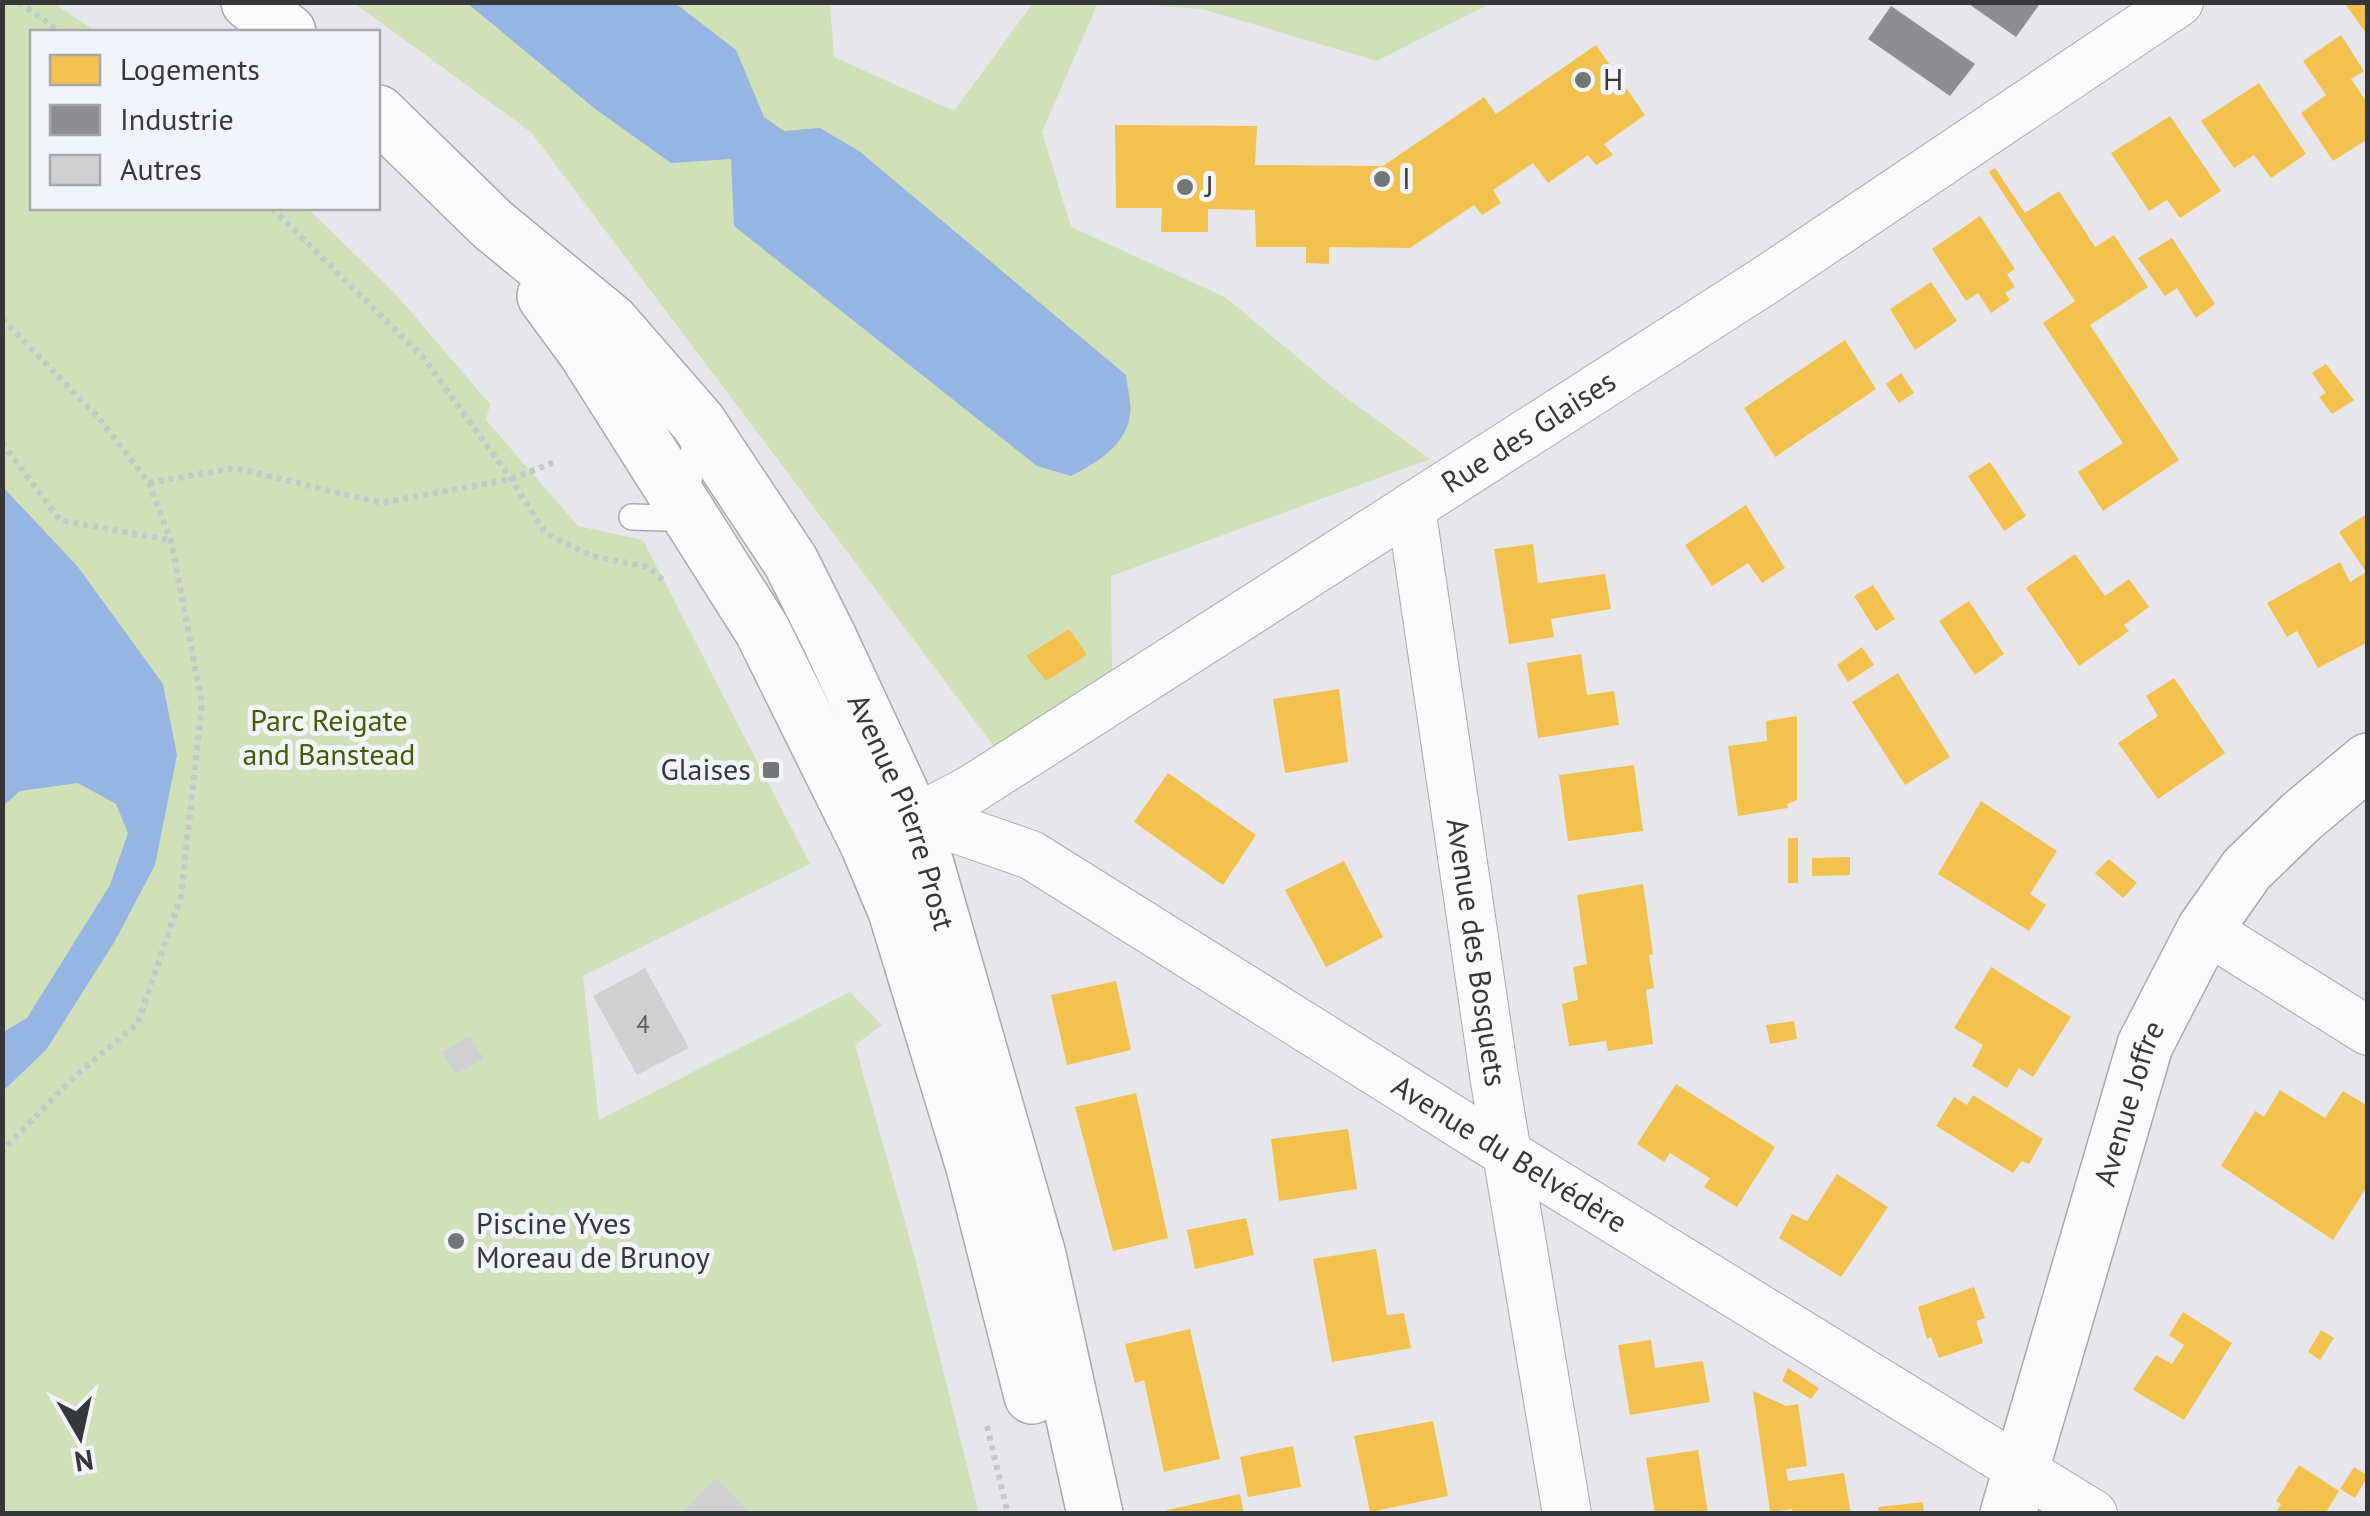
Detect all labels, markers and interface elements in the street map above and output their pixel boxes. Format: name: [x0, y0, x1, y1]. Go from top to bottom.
legend: [30, 30, 380, 210]
text: Logements: [120, 49, 260, 88]
place label: H: [1603, 59, 1623, 98]
marker: H: [1572, 69, 1594, 91]
text: Industrie: [120, 99, 234, 138]
text: Autres: [120, 149, 202, 188]
place label: I: [1402, 158, 1411, 197]
place label: J: [1203, 166, 1214, 205]
marker: I: [1371, 168, 1393, 190]
marker: J: [1174, 176, 1196, 198]
street label: Rue des Glaises: [1433, 361, 1623, 501]
street label: Avenue Pierre Prost: [840, 687, 965, 934]
park label: Parc Reigate and Banstead: [243, 700, 415, 773]
place label: Glaises: [660, 749, 751, 788]
marker: Glaises: [760, 759, 782, 781]
street label: Avenue des Bosquets: [1439, 815, 1517, 1089]
house number: 4: [636, 1008, 650, 1040]
street label: Avenue Joffre: [2084, 1013, 2172, 1190]
street label: Avenue du Belvédère: [1385, 1065, 1635, 1241]
place label: Piscine Yves Moreau de Brunoy: [476, 1203, 710, 1276]
marker: Piscine Yves Moreau de Brunoy: [445, 1230, 467, 1252]
north arrow: [30, 1386, 130, 1486]
text: N: [72, 1441, 96, 1481]

